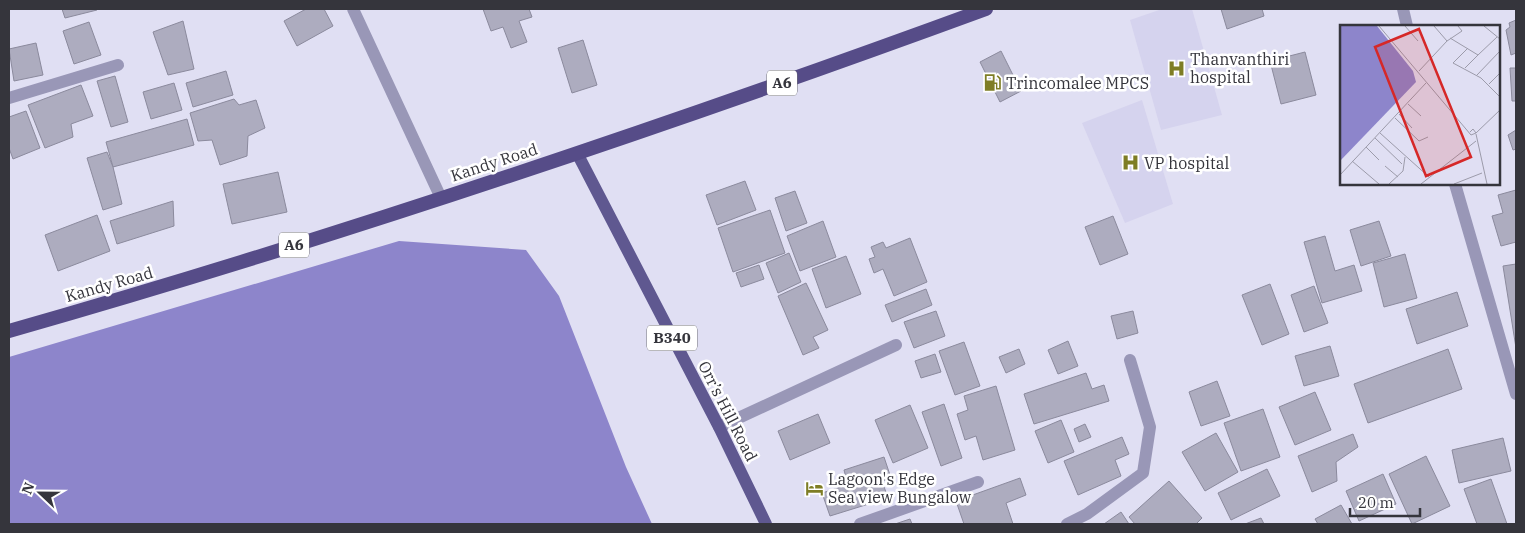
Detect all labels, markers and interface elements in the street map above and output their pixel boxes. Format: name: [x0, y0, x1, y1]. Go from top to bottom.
inset map: [1340, 25, 1500, 185]
place label: Thanvanthiri hospital: [1190, 49, 1289, 87]
hospital icon: Thanvanthiri hospital: [1166, 58, 1186, 78]
road number: A6: [767, 70, 797, 96]
fuel station icon: Trincomalee MPCS: [982, 73, 1002, 93]
place label: Trincomalee MPCS: [1006, 73, 1149, 93]
street label: Kandy Road: [448, 138, 540, 185]
hospital icon: VP hospital: [1120, 153, 1140, 173]
place label: VP hospital: [1144, 153, 1229, 173]
road number: A6: [279, 232, 309, 258]
street label: Kandy Road: [63, 262, 155, 306]
road number: B340: [647, 326, 697, 350]
street label: Orr’s Hill Road: [694, 357, 762, 465]
north arrow: [15, 468, 65, 518]
place label: Lagoon's Edge Sea view Bungalow: [828, 469, 972, 507]
hotel icon: Lagoon's Edge Sea view Bungalow: [804, 478, 824, 498]
text: N: [18, 480, 38, 497]
scale bar: [1350, 486, 1420, 518]
text: 20 m: [1358, 493, 1394, 512]

